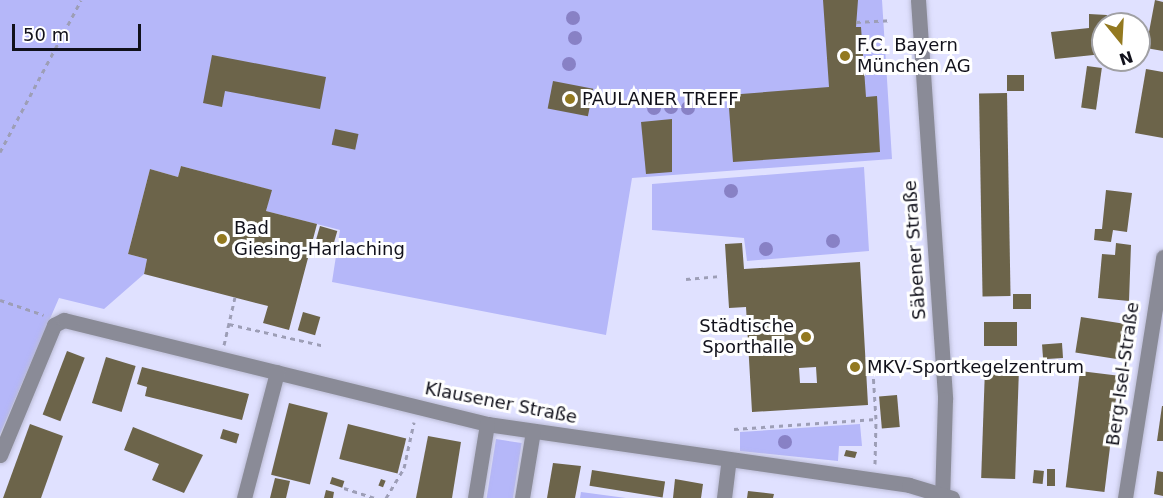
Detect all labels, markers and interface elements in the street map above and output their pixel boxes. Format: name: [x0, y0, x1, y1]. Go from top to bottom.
scale bar: [15, 12, 144, 50]
north arrow: [1091, 12, 1151, 72]
text: 50 m: [23, 24, 69, 45]
place label: F.C. Bayern München AG: [857, 35, 971, 78]
text: N: [1117, 47, 1135, 69]
marker: F.C. Bayern München AG: [838, 49, 852, 63]
place label: PAULANER TREFF: [582, 88, 739, 110]
marker: PAULANER TREFF: [563, 92, 577, 106]
street label: Säbener Straße: [899, 179, 931, 321]
place label: Bad Giesing-Harlaching: [234, 218, 405, 260]
marker: Bad Giesing-Harlaching: [215, 232, 229, 246]
street label: Berg-Isel-Straße: [1102, 301, 1144, 447]
place label: Städtische Sporthalle: [699, 316, 794, 358]
marker: Städtische Sporthalle: [799, 330, 813, 344]
place label: MKV-Sportkegelzentrum: [867, 356, 1084, 378]
marker: MKV-Sportkegelzentrum: [848, 360, 862, 374]
street label: Klausener Straße: [423, 378, 579, 428]

